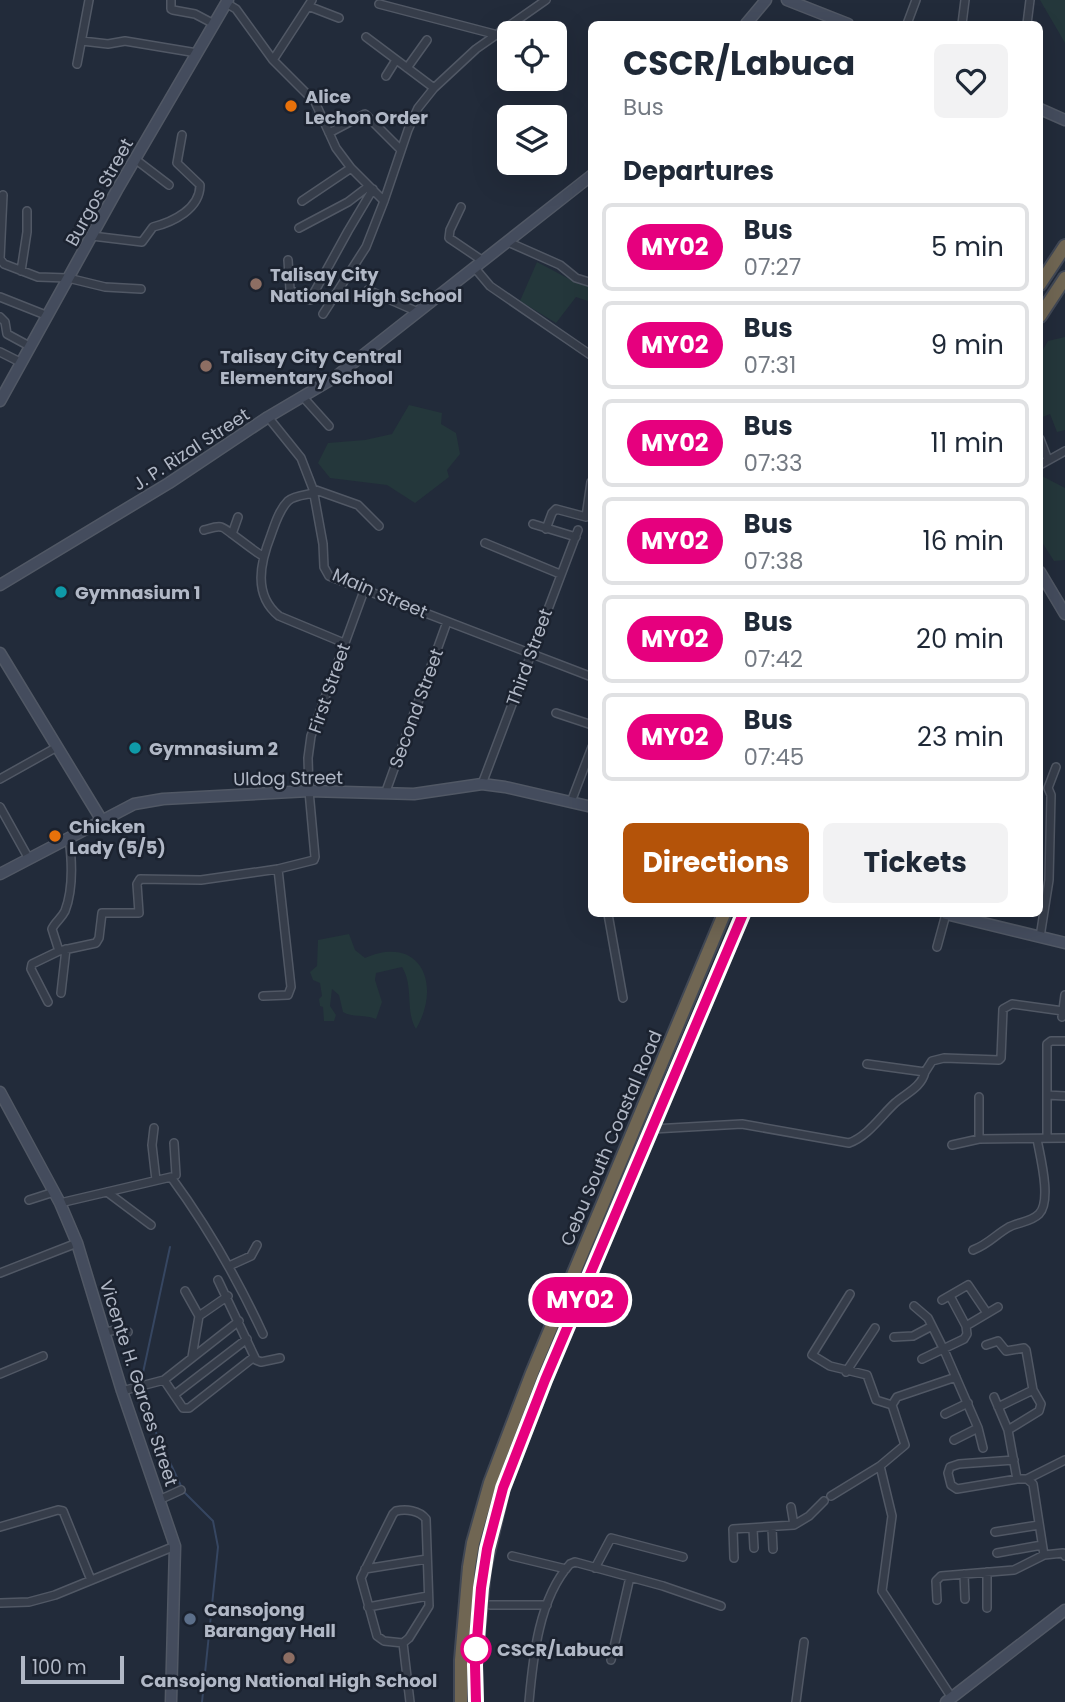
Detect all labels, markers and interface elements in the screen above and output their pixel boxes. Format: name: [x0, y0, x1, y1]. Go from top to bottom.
map controls: [497, 21, 567, 175]
button: locate: [497, 21, 567, 91]
text: CSCR/Labuca: [623, 40, 855, 87]
button: heart: [934, 44, 1008, 118]
place label: Alice Lechon Order: [305, 84, 428, 130]
text: Bus: [623, 91, 664, 123]
marker: Alice Lechon Order: [283, 98, 299, 114]
button: layers: [497, 105, 567, 175]
street label: Burgos Street: [59, 134, 139, 250]
text: Departures: [623, 153, 774, 189]
text: Bus: [744, 212, 793, 248]
text: 5 min: [931, 229, 1004, 265]
text: MY02: [641, 230, 709, 263]
text: 07:27: [744, 251, 801, 283]
place label: Talisay City National High School: [270, 262, 462, 308]
marker: Talisay City National High School: [248, 276, 264, 292]
text: Bus: [744, 310, 793, 346]
text: 9 min: [931, 327, 1004, 363]
text: MY02: [641, 328, 709, 361]
place label: Talisay City Central Elementary School: [220, 344, 402, 390]
text: 07:31: [744, 349, 796, 381]
marker: Talisay City Central Elementary School: [198, 358, 214, 374]
street label: J. P. Rizal Street: [128, 402, 254, 496]
text: Bus: [744, 408, 793, 444]
text: 11 min: [931, 425, 1004, 461]
text: MY02: [641, 426, 709, 459]
text: 07:33: [744, 447, 803, 479]
text: Bus: [744, 506, 793, 542]
text: 16 min: [922, 523, 1004, 559]
text: MY02: [641, 524, 709, 557]
text: 07:38: [744, 545, 803, 577]
street label: Main Street: [329, 562, 431, 624]
place label: Gymnasium 1: [75, 580, 201, 605]
marker: Gymnasium 1: [53, 584, 69, 600]
text: Bus: [744, 604, 793, 640]
street label: Third Street: [500, 605, 558, 709]
text: 20 min: [916, 621, 1004, 657]
text: MY02: [641, 622, 709, 655]
street label: First Street: [302, 640, 356, 736]
text: 07:42: [744, 643, 803, 675]
street label: Second Street: [383, 645, 449, 771]
text: Bus: [744, 702, 793, 738]
text: 23 min: [917, 719, 1004, 755]
text: MY02: [641, 720, 709, 753]
place label: Gymnasium 2: [149, 736, 278, 761]
marker: Gymnasium 2: [127, 740, 143, 756]
text: 07:45: [744, 741, 804, 773]
street label: Uldog Street: [233, 765, 343, 791]
place label: Chicken Lady (5/5): [69, 814, 166, 860]
button: Directions: [623, 823, 809, 903]
button: Tickets: [823, 823, 1008, 903]
marker: Chicken Lady (5/5): [47, 828, 63, 844]
street label: Cebu South Coastal Road: [554, 1026, 668, 1250]
street label: Vicente H. Garces Street: [94, 1277, 184, 1489]
line badge: MY02: [531, 1277, 629, 1323]
text: MY02: [546, 1283, 614, 1316]
place label: Cansojong Barangay Hall: [204, 1597, 336, 1643]
marker: Cansojong Barangay Hall: [182, 1611, 198, 1627]
marker: CSCR/Labuca: [461, 1634, 491, 1664]
place label: CSCR/Labuca: [497, 1637, 624, 1662]
marker: Cansojong National High School: [281, 1650, 297, 1666]
scale bar: [21, 1653, 124, 1685]
text: 100 m: [32, 1654, 87, 1681]
place label: Cansojong National High School: [141, 1668, 437, 1693]

